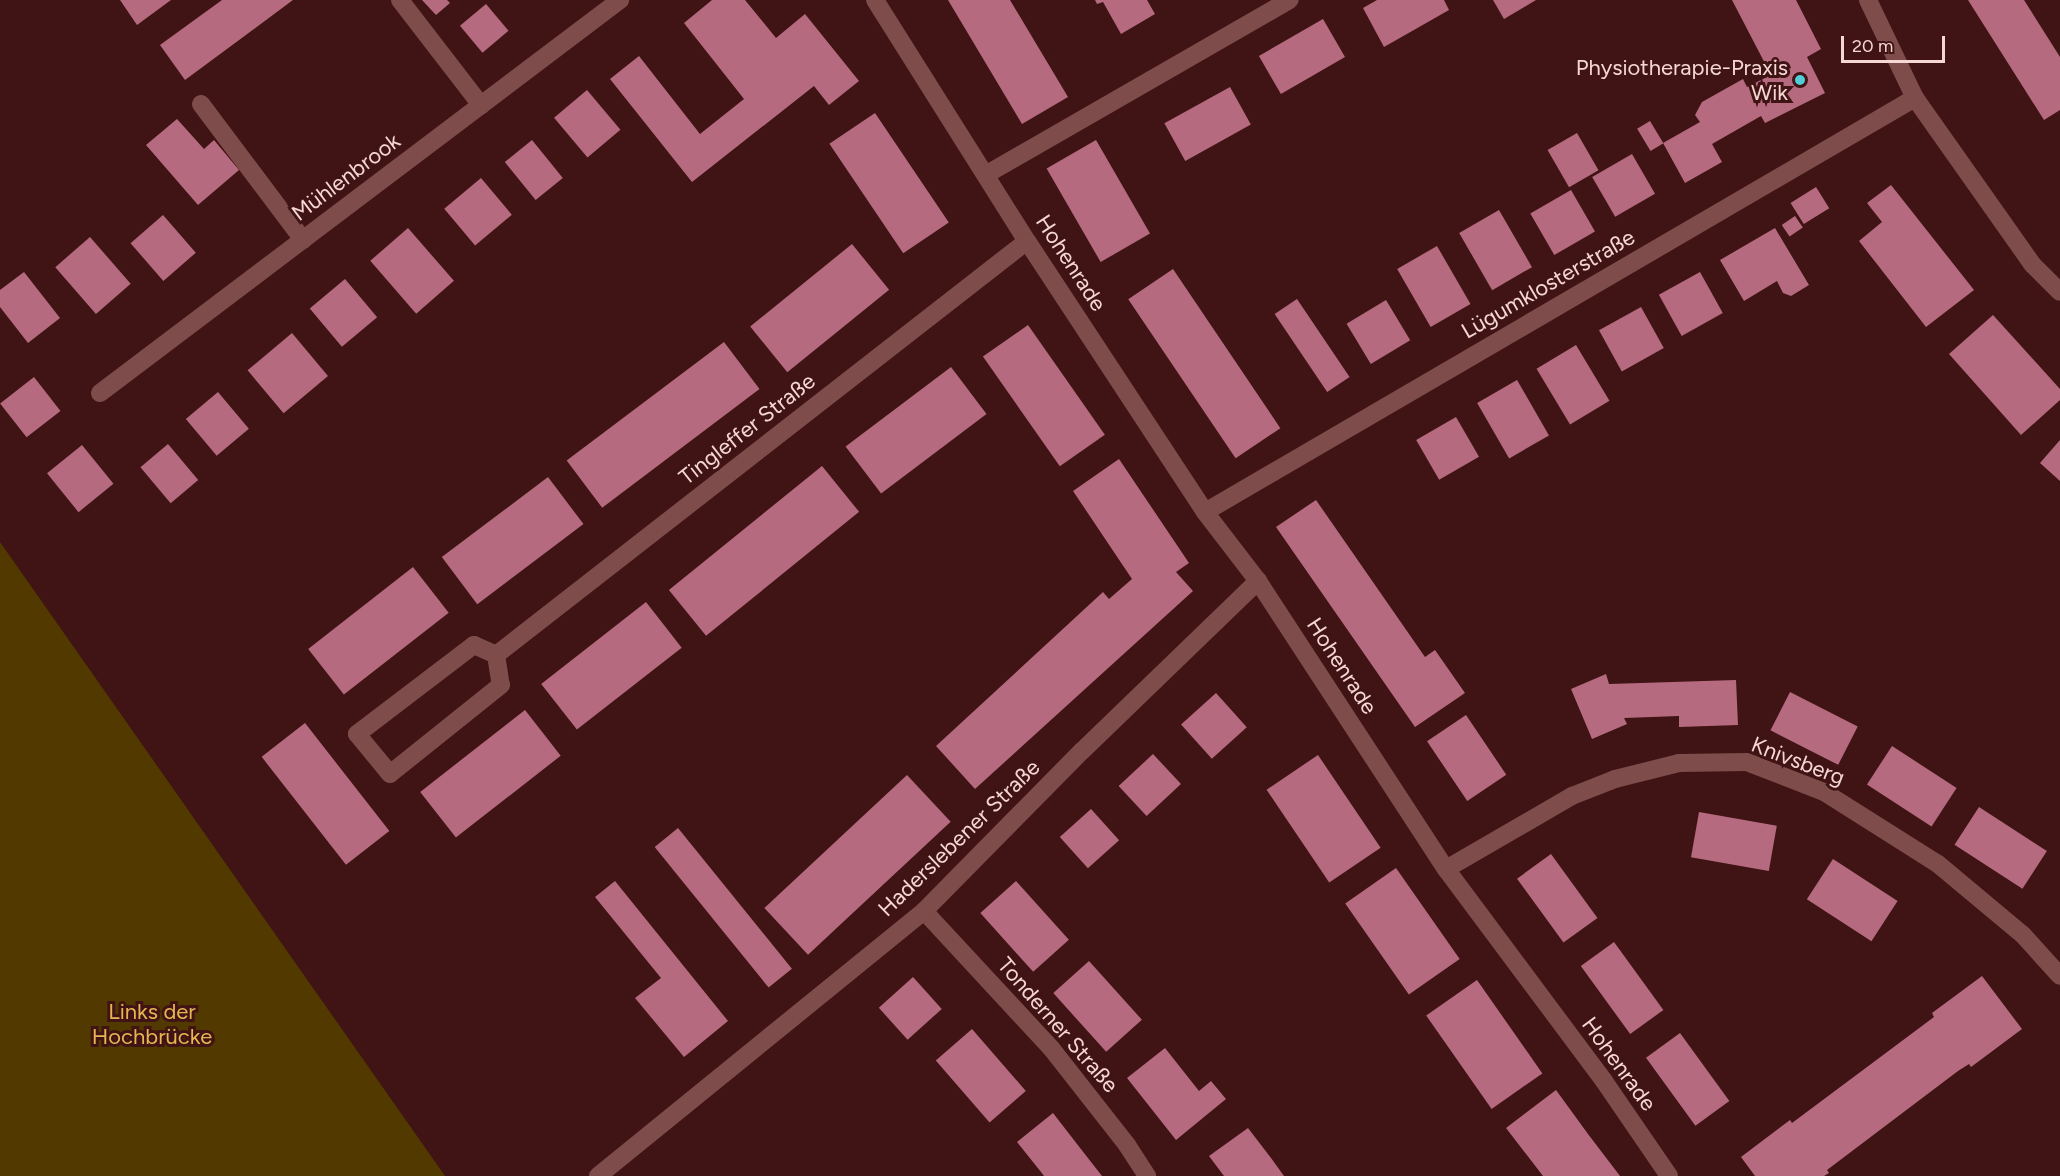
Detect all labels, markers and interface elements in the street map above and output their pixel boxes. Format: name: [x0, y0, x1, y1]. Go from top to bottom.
scale bar: [1844, 24, 1948, 62]
text: 20 m: [1852, 35, 1893, 57]
place label: Physiotherapie-Praxis Wik: [1576, 54, 1788, 106]
marker: Physiotherapie-Praxis Wik: [1793, 73, 1807, 87]
street label: Mühlenbrook: [287, 128, 405, 226]
street label: Hohenrade: [1030, 210, 1112, 316]
street label: Lügumklosterstraße: [1457, 224, 1639, 344]
street label: Tingleffer Straße: [674, 368, 820, 490]
street label: Hohenrade: [1301, 613, 1383, 719]
street label: Knivsberg: [1748, 731, 1848, 791]
street label: Haderslebener Straße: [873, 754, 1045, 922]
street label: Tonderner Straße: [992, 952, 1124, 1098]
park label: Links der Hochbrücke: [92, 998, 212, 1050]
street label: Hohenrade: [1576, 1012, 1662, 1116]

